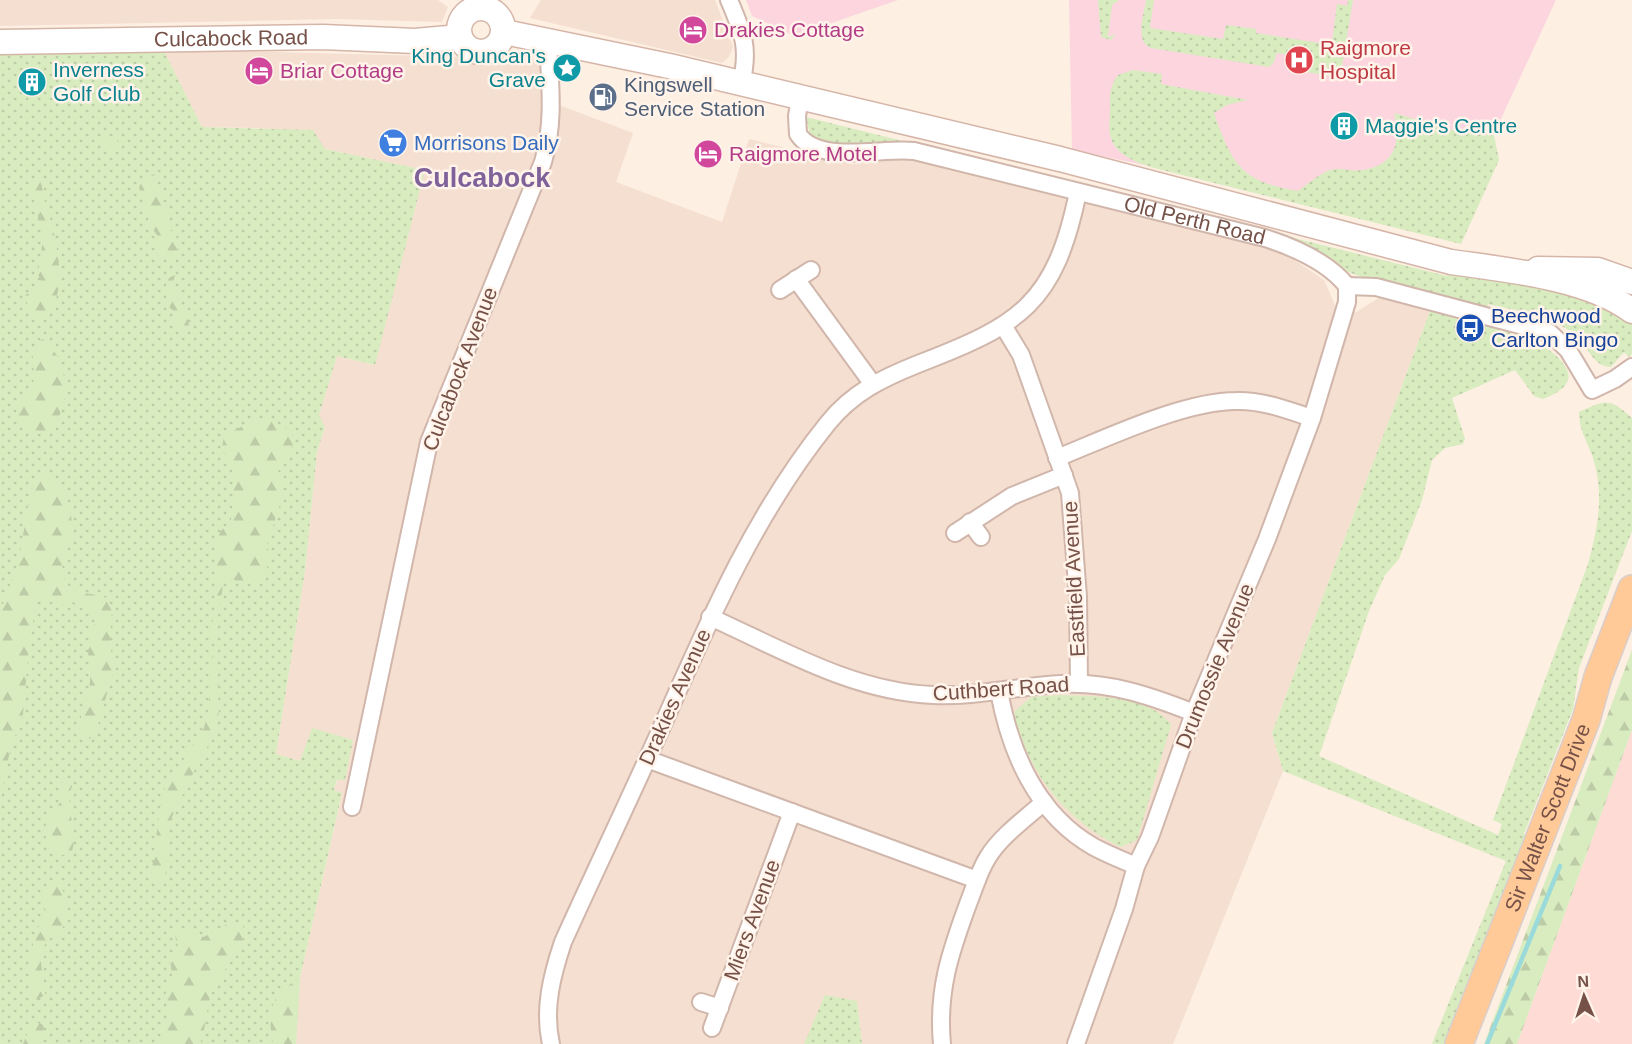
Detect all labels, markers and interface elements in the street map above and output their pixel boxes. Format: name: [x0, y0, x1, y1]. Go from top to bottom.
hotel icon: Drakies Cottage: [677, 14, 709, 46]
place label: Drakies Cottage: [714, 18, 865, 41]
street label: Culcabock Road: [154, 25, 308, 51]
place label: Raigmore Hospital: [1320, 36, 1411, 83]
place label: King Duncan's Grave: [411, 44, 546, 91]
hospital icon: Raigmore Hospital: [1283, 44, 1315, 76]
place icon: King Duncan's Grave: [551, 52, 583, 84]
hotel icon: Briar Cottage: [243, 55, 275, 87]
place label: Inverness Golf Club: [53, 58, 144, 105]
place label: Briar Cottage: [280, 59, 404, 82]
building icon: Inverness Golf Club: [16, 66, 48, 98]
place label: Kingswell Service Station: [624, 73, 765, 120]
fuel station icon: Kingswell Service Station: [587, 81, 619, 113]
building icon: Maggie's Centre: [1328, 110, 1360, 142]
place label: Maggie's Centre: [1365, 114, 1517, 137]
supermarket icon: Morrisons Daily: [377, 127, 409, 159]
place label: Morrisons Daily: [414, 131, 559, 154]
hotel icon: Raigmore Motel: [692, 138, 724, 170]
place label: Raigmore Motel: [729, 142, 877, 165]
district label: Culcabock: [414, 163, 551, 193]
street label: Old Perth Road: [1122, 191, 1268, 249]
street label: Culcabock Avenue: [418, 284, 501, 454]
place label: Beechwood Carlton Bingo: [1491, 304, 1618, 351]
bus stop icon: Beechwood Carlton Bingo: [1454, 312, 1486, 344]
street label: Eastfield Avenue: [1058, 500, 1089, 658]
street label: Drumossie Avenue: [1171, 580, 1258, 752]
street label: Drakies Avenue: [634, 625, 715, 768]
street label: Cuthbert Road: [932, 672, 1070, 705]
street label: Sir Walter Scott Drive: [1500, 720, 1594, 915]
street label: Miers Avenue: [719, 856, 784, 983]
north arrow: [1554, 966, 1614, 1026]
text: N: [1577, 973, 1589, 990]

